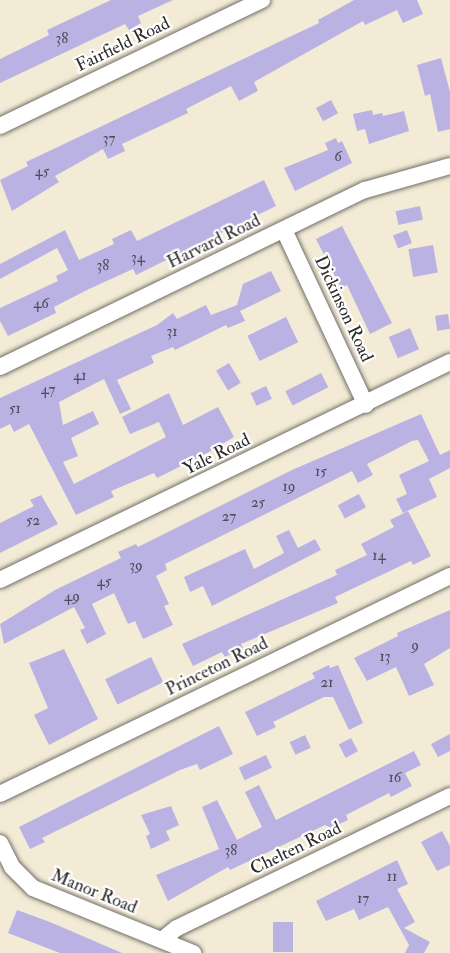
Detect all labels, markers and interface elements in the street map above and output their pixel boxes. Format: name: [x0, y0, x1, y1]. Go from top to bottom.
street label: Fairfield Road: [72, 13, 174, 77]
house number: 38: [56, 30, 68, 48]
house number: 37: [103, 130, 115, 148]
house number: 6: [334, 148, 342, 166]
house number: 45: [35, 163, 49, 181]
street label: Harvard Road: [164, 210, 264, 274]
house number: 34: [131, 249, 145, 267]
street label: Dickinson Road: [309, 252, 377, 366]
house number: 38: [97, 257, 109, 275]
house number: 46: [33, 295, 49, 313]
house number: 31: [166, 323, 178, 341]
house number: 41: [73, 367, 87, 385]
house number: 47: [41, 381, 55, 399]
house number: 51: [9, 400, 21, 418]
street label: Yale Road: [180, 430, 254, 480]
house number: 15: [315, 463, 327, 481]
house number: 19: [283, 478, 295, 496]
house number: 25: [251, 494, 265, 512]
house number: 27: [222, 508, 236, 526]
house number: 52: [26, 512, 40, 530]
house number: 14: [372, 547, 386, 565]
house number: 39: [129, 557, 143, 575]
house number: 45: [97, 573, 111, 591]
house number: 49: [64, 588, 80, 606]
street label: Princeton Road: [162, 633, 272, 701]
house number: 9: [411, 637, 419, 655]
house number: 13: [379, 648, 391, 666]
house number: 21: [321, 674, 333, 692]
house number: 16: [389, 769, 401, 787]
street label: Chelten Road: [247, 818, 345, 880]
house number: 38: [225, 842, 237, 860]
street label: Manor Road: [48, 865, 140, 919]
house number: 11: [387, 868, 397, 886]
house number: 17: [357, 890, 369, 908]

